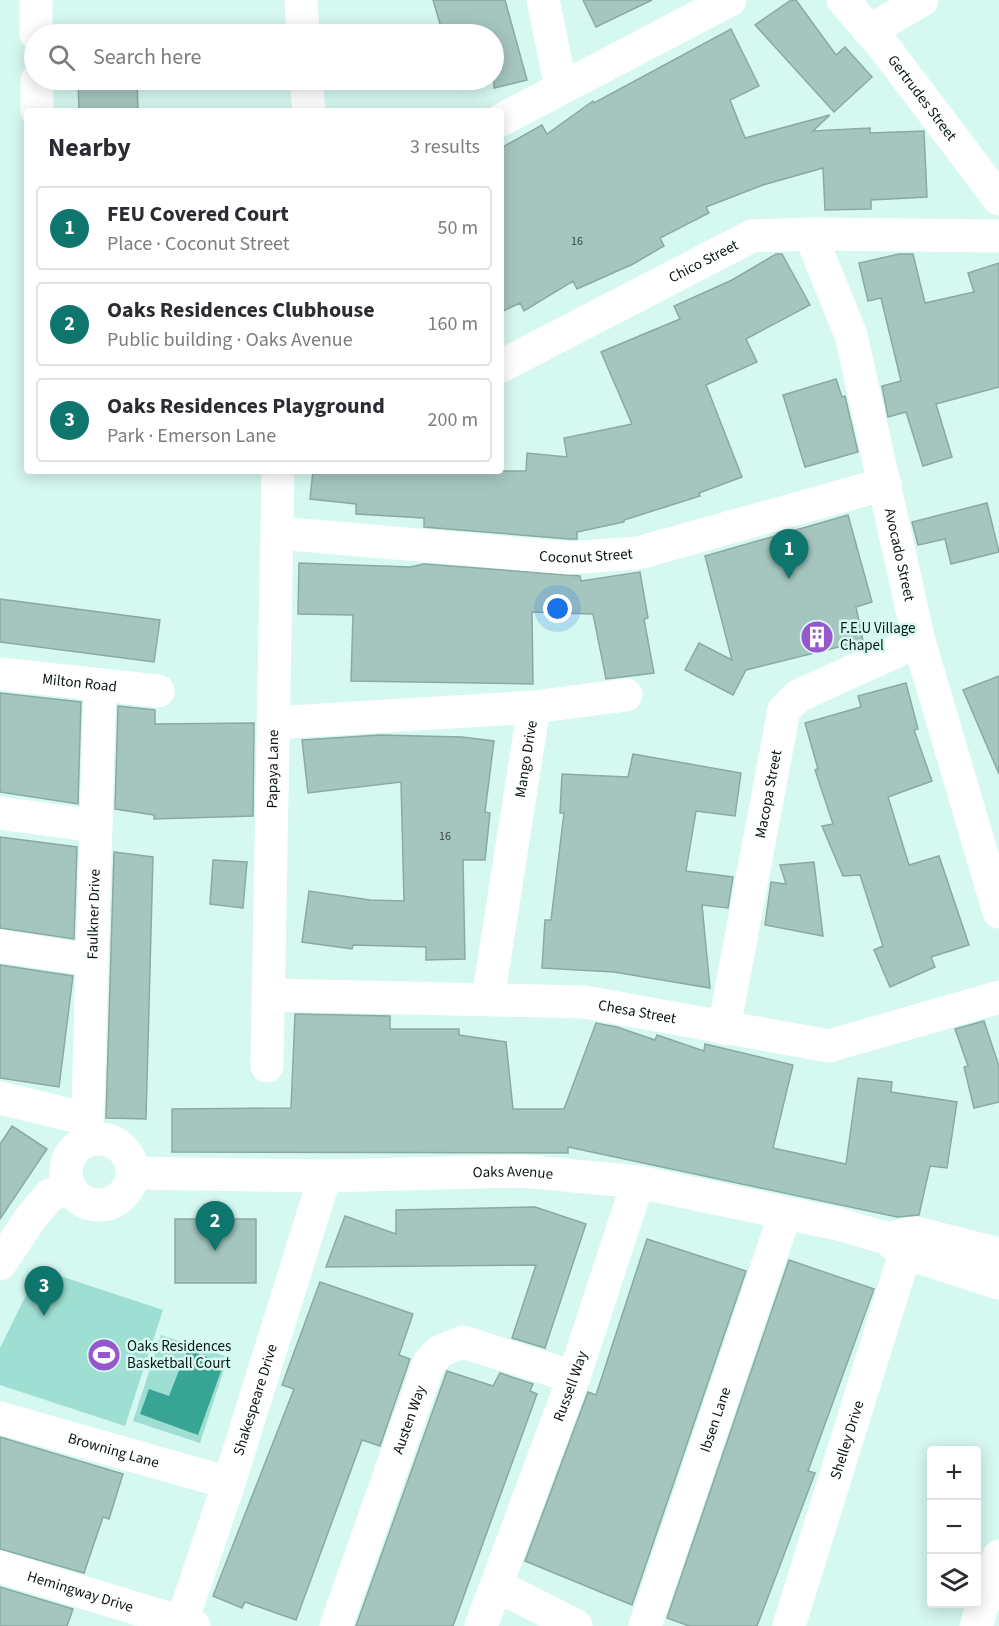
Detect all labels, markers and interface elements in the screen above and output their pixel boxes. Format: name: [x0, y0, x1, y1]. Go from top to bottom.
search box: [24, 24, 504, 90]
icon: search: [45, 41, 78, 74]
text: Search here: [93, 41, 201, 73]
street label: Gertrudes Street: [883, 50, 962, 145]
text: Nearby: [48, 129, 131, 166]
text: 3 results: [410, 133, 480, 161]
text: FEU Covered Court: [107, 198, 289, 230]
text: 1: [64, 214, 75, 242]
text: 50 m: [438, 214, 478, 242]
text: Place · Coconut Street: [107, 230, 290, 258]
house number: 16: [571, 233, 583, 250]
street label: Chico Street: [665, 234, 742, 288]
text: Oaks Residences Clubhouse: [107, 294, 375, 326]
text: 2: [64, 310, 75, 338]
text: 160 m: [428, 310, 478, 338]
text: Public building · Oaks Avenue: [107, 326, 353, 354]
text: Oaks Residences Playground: [107, 390, 385, 422]
text: 3: [64, 406, 75, 434]
text: 200 m: [428, 406, 478, 434]
text: Park · Emerson Lane: [107, 422, 276, 450]
street label: Avocado Street: [879, 506, 920, 603]
pin: 1: [770, 530, 808, 579]
street label: Coconut Street: [538, 543, 633, 569]
your location: [543, 594, 572, 623]
place label: F.E.U Village Chapel: [840, 618, 916, 656]
building icon: F.E.U Village Chapel: [799, 619, 835, 655]
street label: Milton Road: [41, 668, 118, 697]
street label: Mango Drive: [509, 719, 542, 799]
street label: Papaya Lane: [261, 729, 284, 809]
street label: Macopa Street: [750, 748, 787, 840]
house number: 16: [439, 828, 451, 845]
street label: Faulkner Drive: [82, 869, 105, 960]
street label: Chesa Street: [596, 994, 678, 1029]
street label: Oaks Avenue: [472, 1160, 554, 1184]
pin: 2: [196, 1202, 234, 1251]
pin: 3: [24, 1266, 63, 1316]
place label: Oaks Residences Basketball Court: [127, 1336, 231, 1374]
sports icon: Oaks Residences Basketball Court: [86, 1337, 122, 1373]
street label: Shakespeare Drive: [228, 1341, 282, 1458]
street label: Russell Way: [548, 1348, 592, 1424]
street label: Austen Way: [387, 1382, 431, 1457]
street label: Ibsen Lane: [694, 1384, 736, 1455]
street label: Shelley Drive: [825, 1398, 869, 1482]
street label: Browning Lane: [65, 1427, 162, 1473]
map controls: [927, 1446, 981, 1608]
button: +: [927, 1446, 981, 1500]
button: −: [927, 1500, 981, 1554]
button: layers: [927, 1554, 981, 1608]
street label: Hemingway Drive: [25, 1565, 136, 1617]

